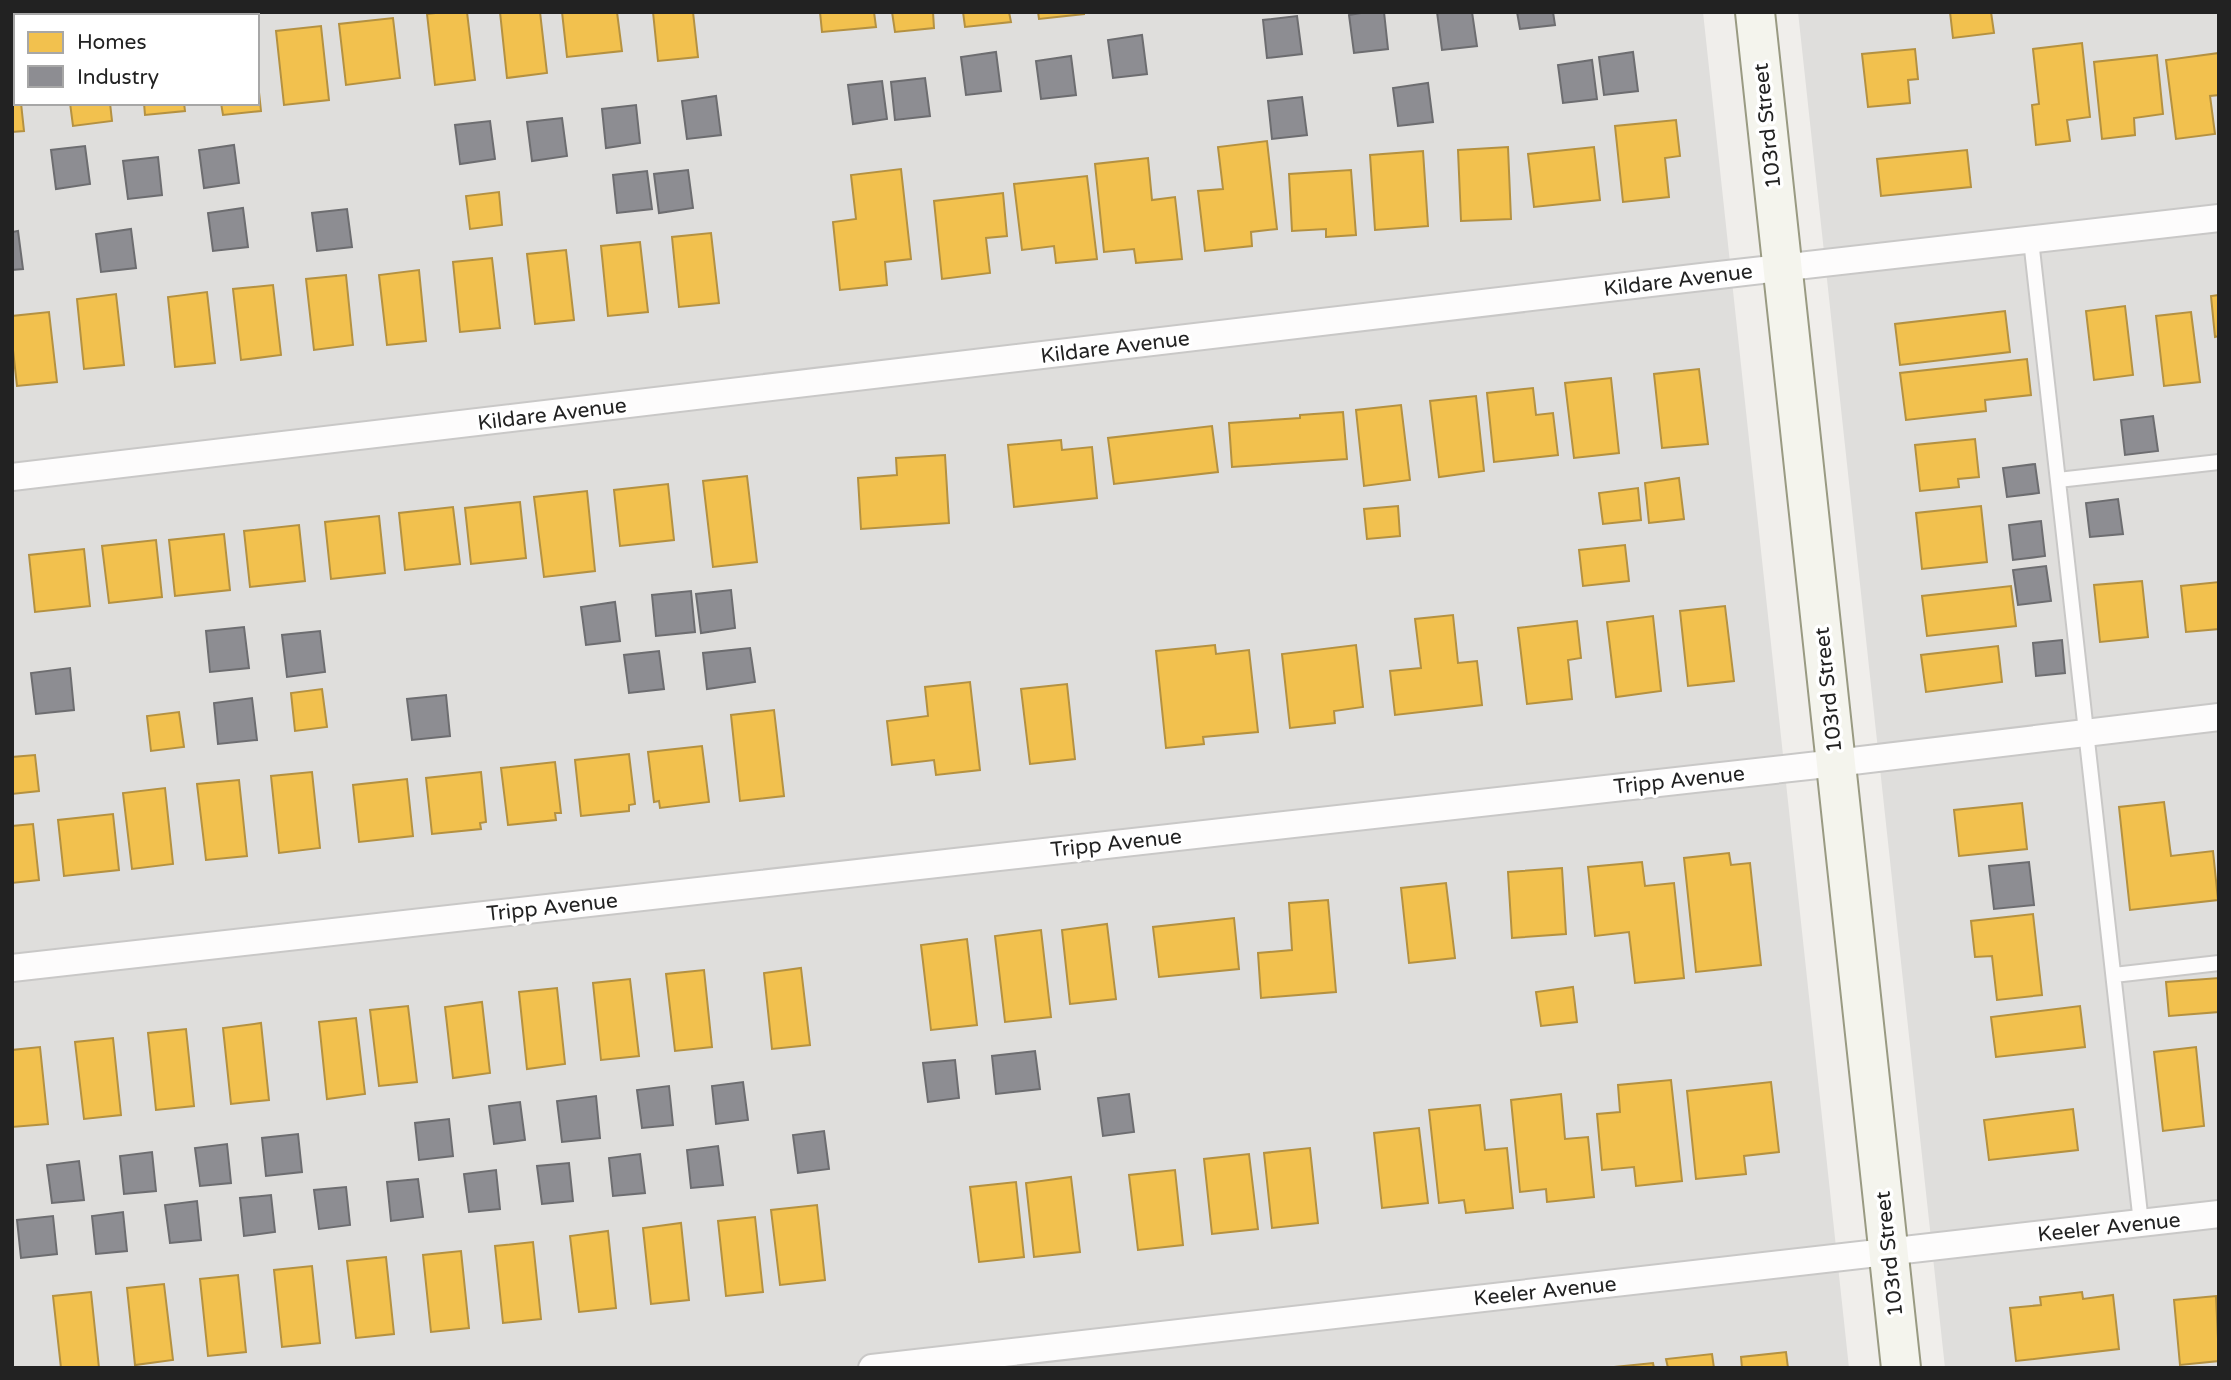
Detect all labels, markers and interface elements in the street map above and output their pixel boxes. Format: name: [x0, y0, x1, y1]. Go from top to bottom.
legend: [14, 14, 259, 105]
text: Homes: [77, 30, 147, 55]
street label: 103rd Street: [1748, 62, 1787, 190]
text: Industry: [77, 65, 159, 90]
street label: Kildare Avenue: [1602, 259, 1754, 302]
street label: Kildare Avenue: [1039, 326, 1191, 369]
street label: Kildare Avenue: [476, 393, 628, 436]
street label: 103rd Street: [1809, 626, 1848, 754]
street label: Tripp Avenue: [1612, 761, 1746, 800]
street label: Tripp Avenue: [1049, 824, 1183, 863]
street label: Tripp Avenue: [485, 888, 619, 927]
street label: 103rd Street: [1870, 1190, 1909, 1318]
street label: Keeler Avenue: [2036, 1208, 2182, 1247]
street label: Keeler Avenue: [1472, 1272, 1618, 1311]

